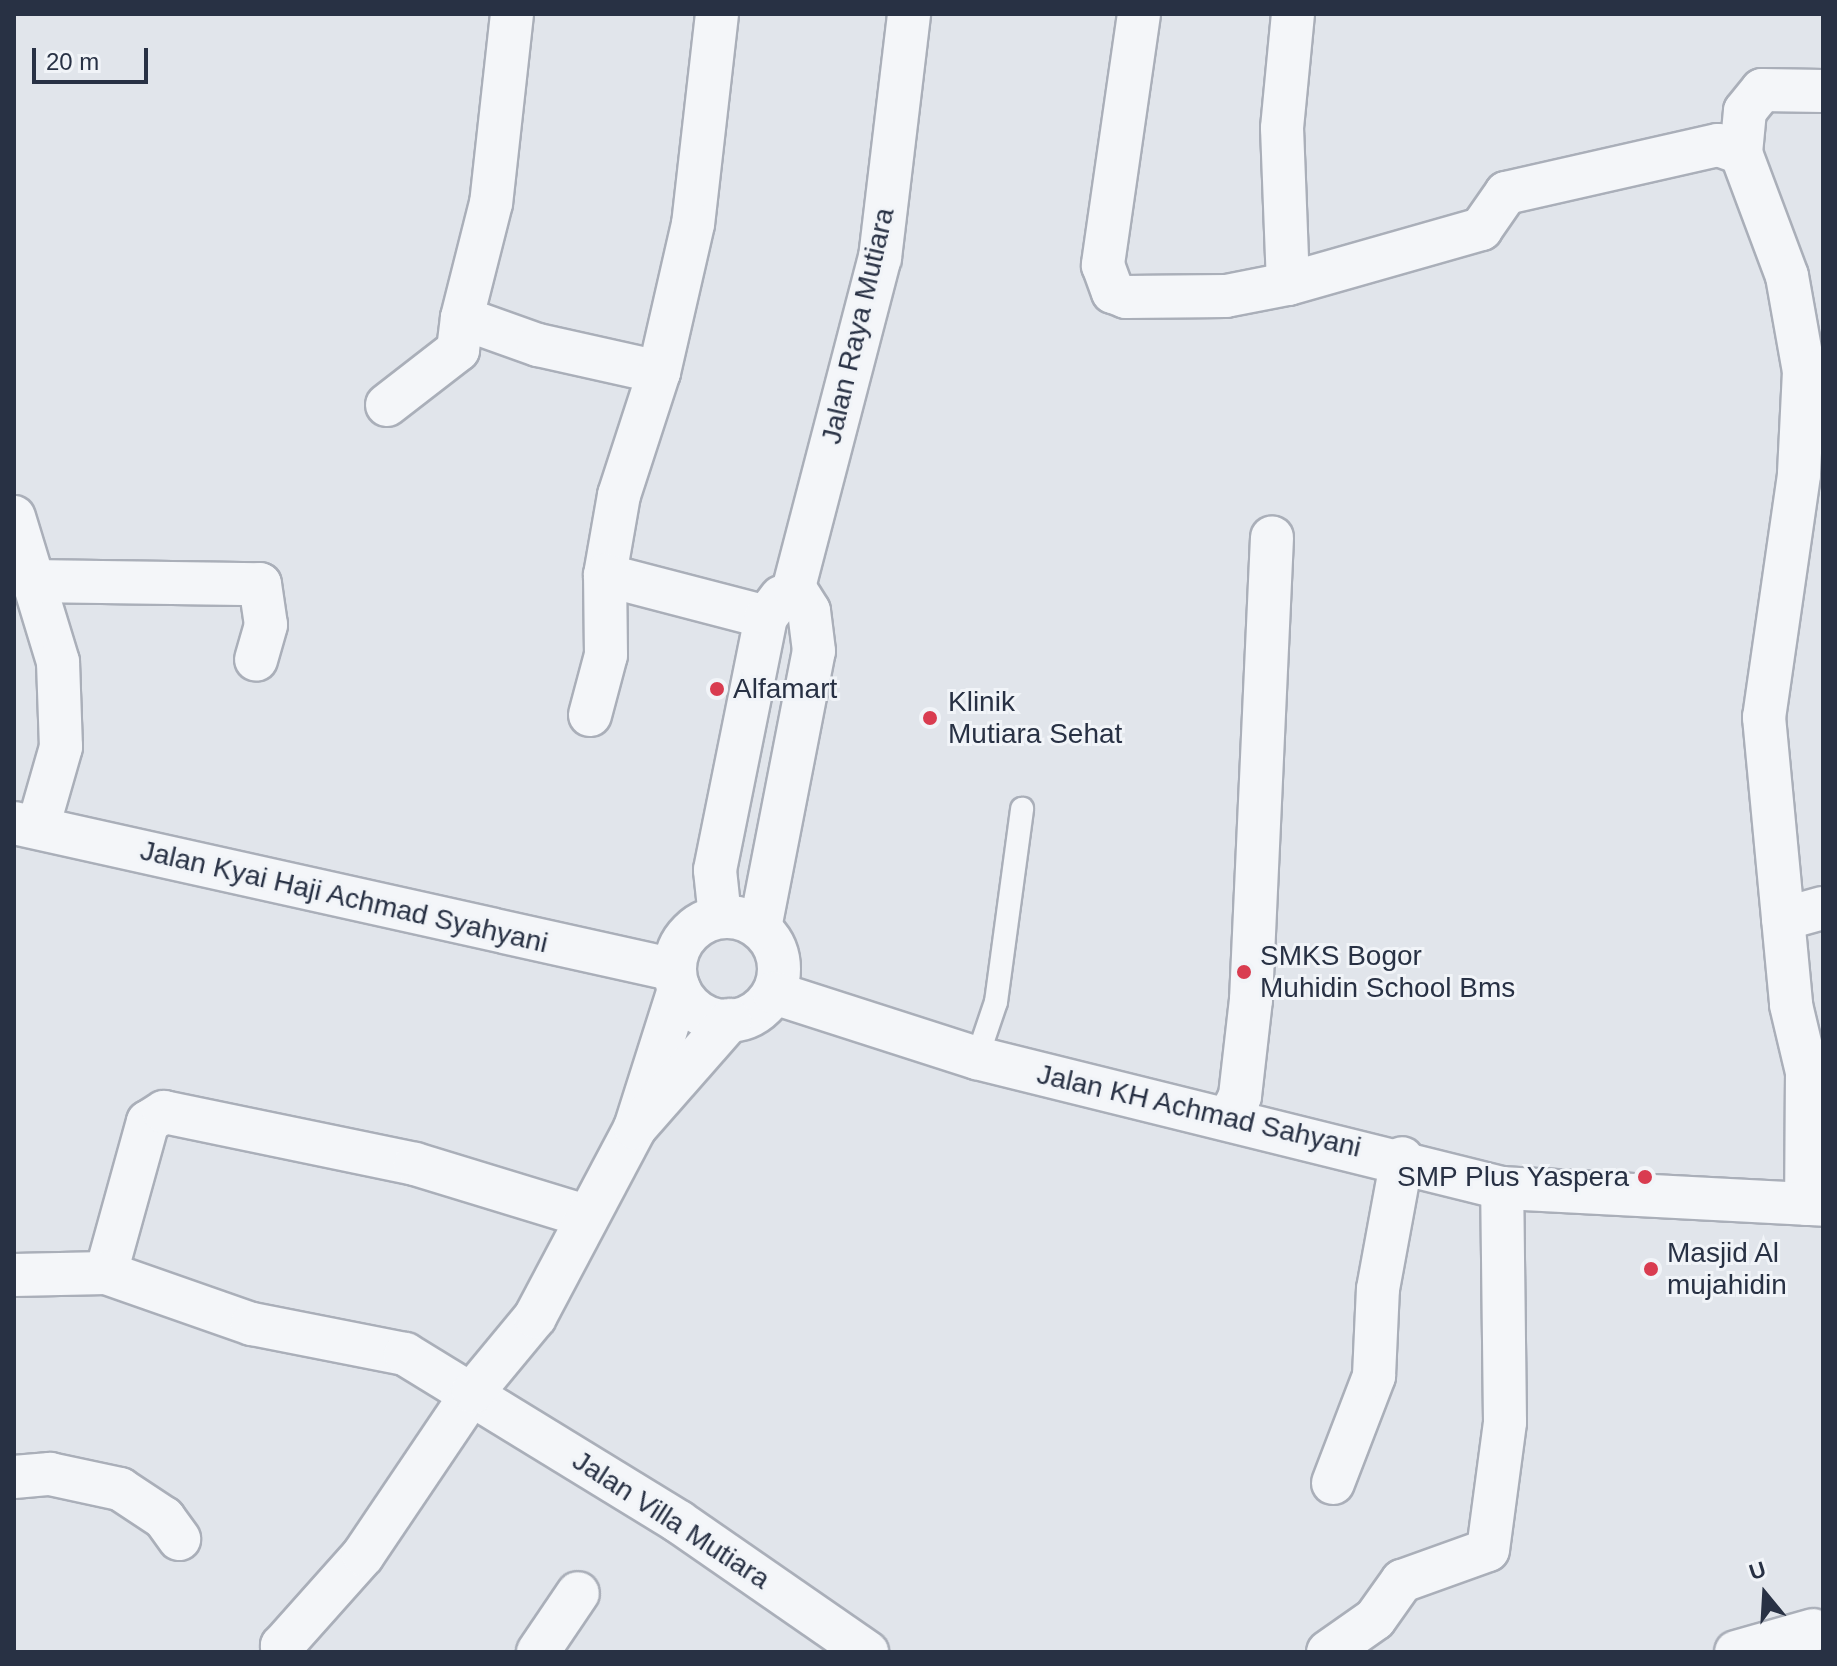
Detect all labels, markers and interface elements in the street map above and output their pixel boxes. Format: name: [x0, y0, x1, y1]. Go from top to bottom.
scale bar: [36, 32, 152, 82]
text: 20 m: [46, 48, 99, 75]
street label: Jalan Raya Mutiara: [814, 205, 902, 447]
place label: Alfamart: [733, 672, 837, 706]
marker: Alfamart: [708, 680, 726, 698]
place label: Klinik Mutiara Sehat: [948, 685, 1122, 751]
marker: Klinik Mutiara Sehat: [919, 707, 941, 729]
street label: Jalan Kyai Haji Achmad Syahyani: [136, 834, 552, 960]
place label: SMKS Bogor Muhidin School Bms: [1260, 939, 1515, 1005]
marker: SMKS Bogor Muhidin School Bms: [1235, 963, 1253, 981]
street label: Jalan KH Achmad Sahyani: [1033, 1057, 1365, 1165]
place label: SMP Plus Yaspera: [1396, 1160, 1629, 1194]
marker: SMP Plus Yaspera: [1636, 1168, 1654, 1186]
place label: Masjid Al mujahidin: [1667, 1236, 1787, 1302]
marker: Masjid Al mujahidin: [1642, 1260, 1660, 1278]
street label: Jalan Villa Mutiara: [566, 1444, 776, 1596]
north arrow: [1725, 1554, 1805, 1634]
text: U: [1746, 1556, 1769, 1585]

